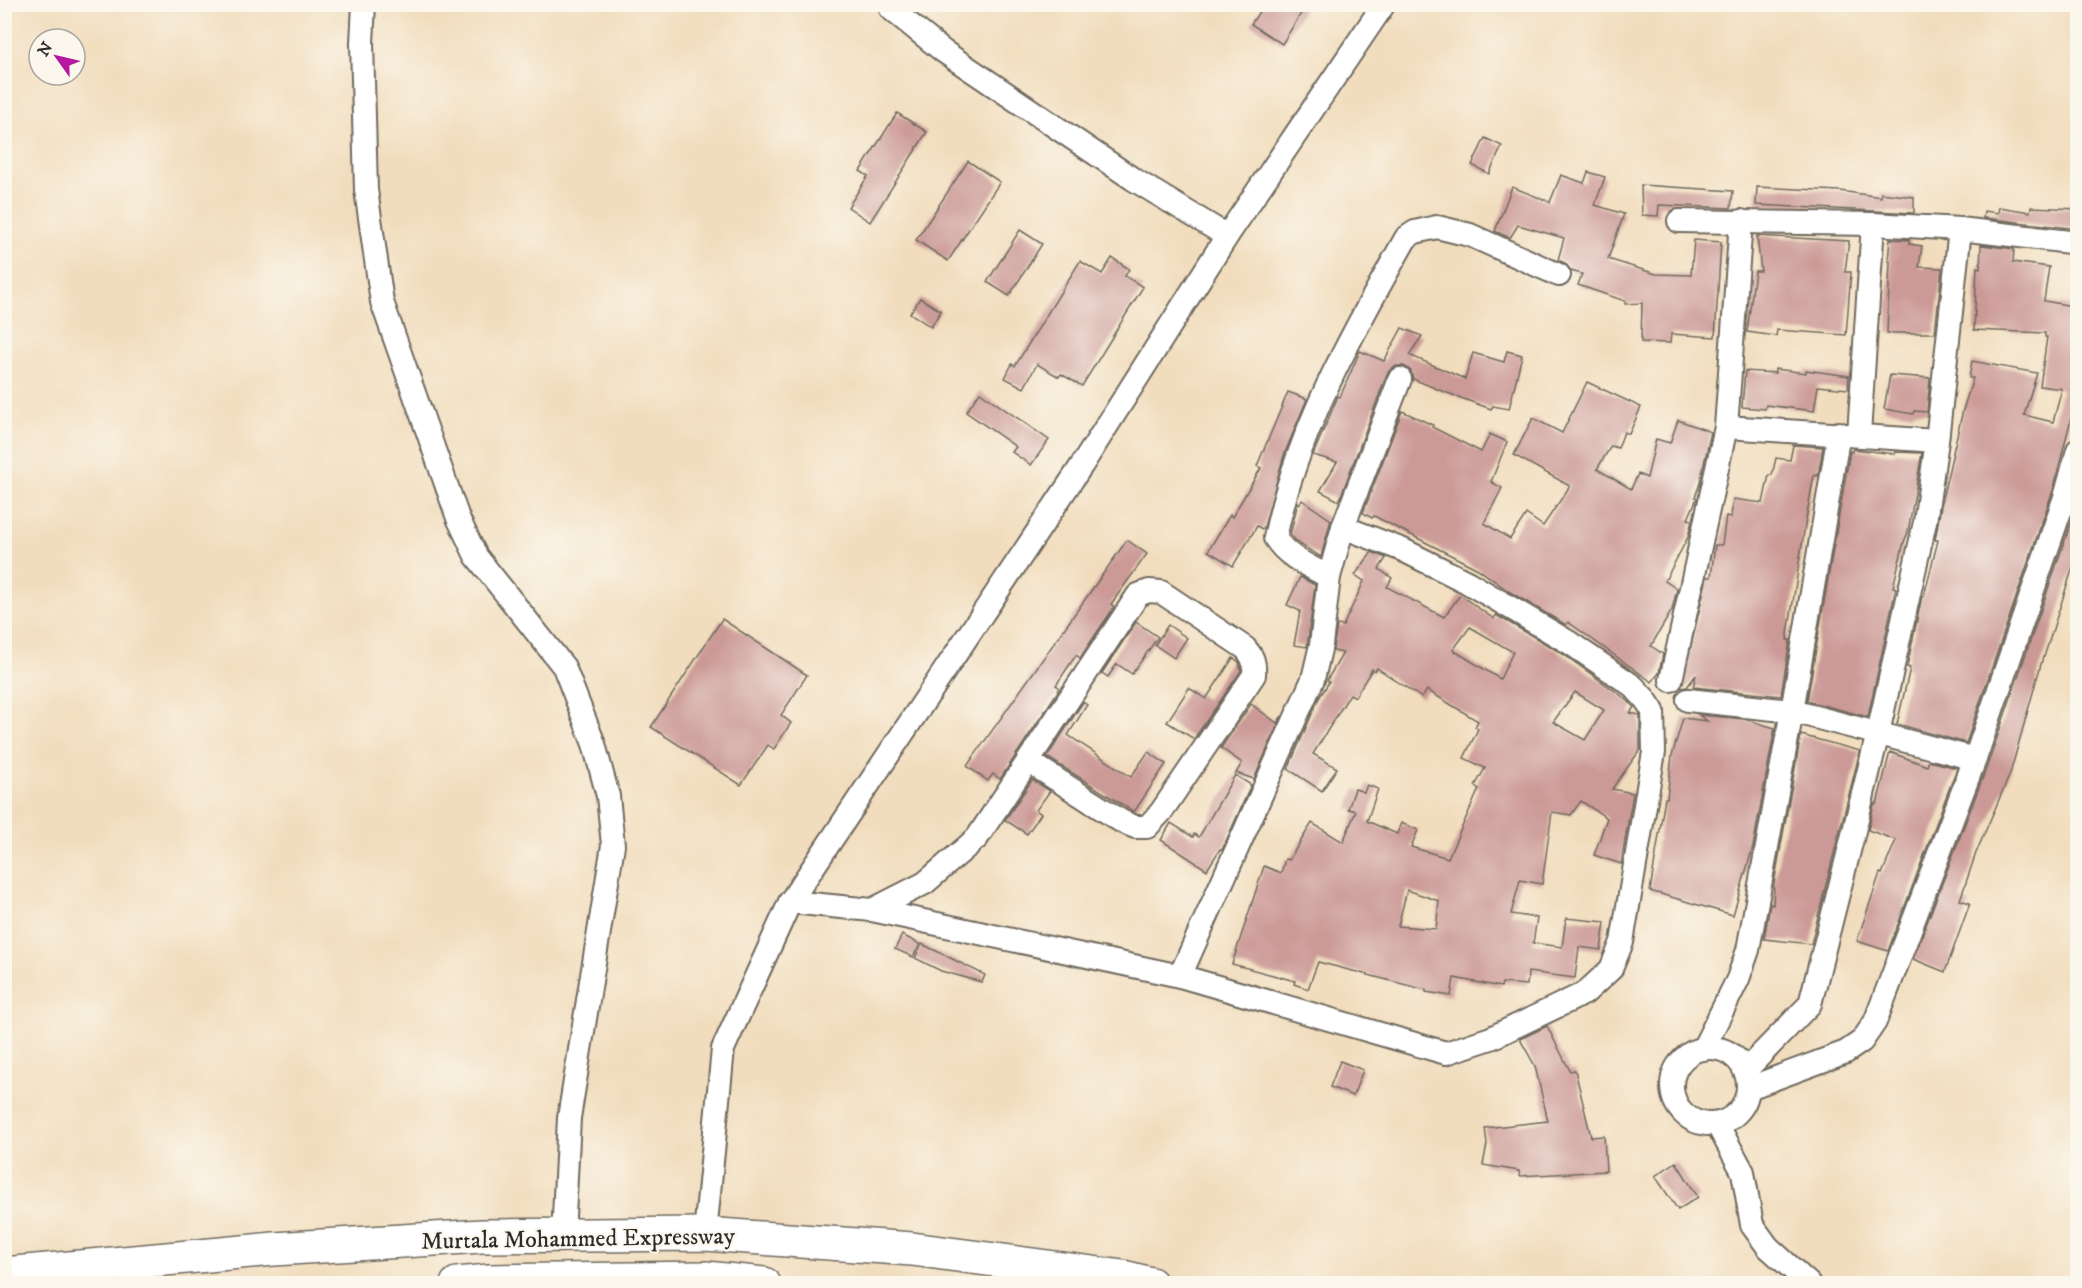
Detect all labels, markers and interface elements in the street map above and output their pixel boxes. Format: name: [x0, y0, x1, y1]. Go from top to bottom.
north arrow: [27, 27, 87, 87]
text: N: [33, 38, 57, 60]
street label: Murtala Mohammed Expressway: [421, 1221, 736, 1257]

